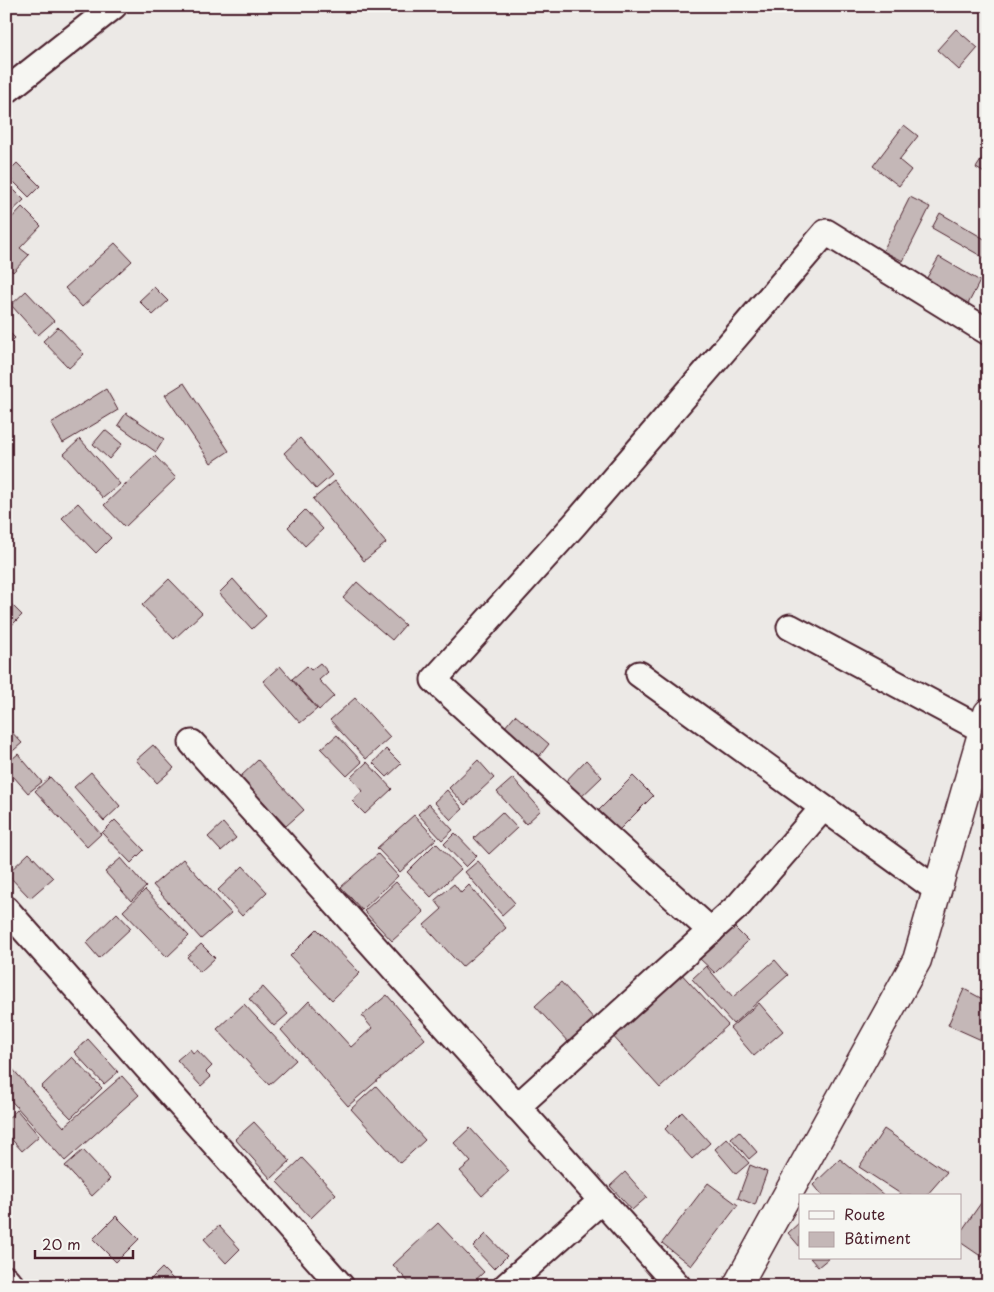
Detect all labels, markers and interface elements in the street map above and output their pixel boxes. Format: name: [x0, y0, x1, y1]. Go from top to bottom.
legend: [799, 1194, 962, 1260]
text: Route: [844, 1202, 885, 1225]
text: Bâtiment: [844, 1226, 911, 1249]
scale bar: [35, 1227, 132, 1259]
text: 20 m: [42, 1232, 81, 1255]

